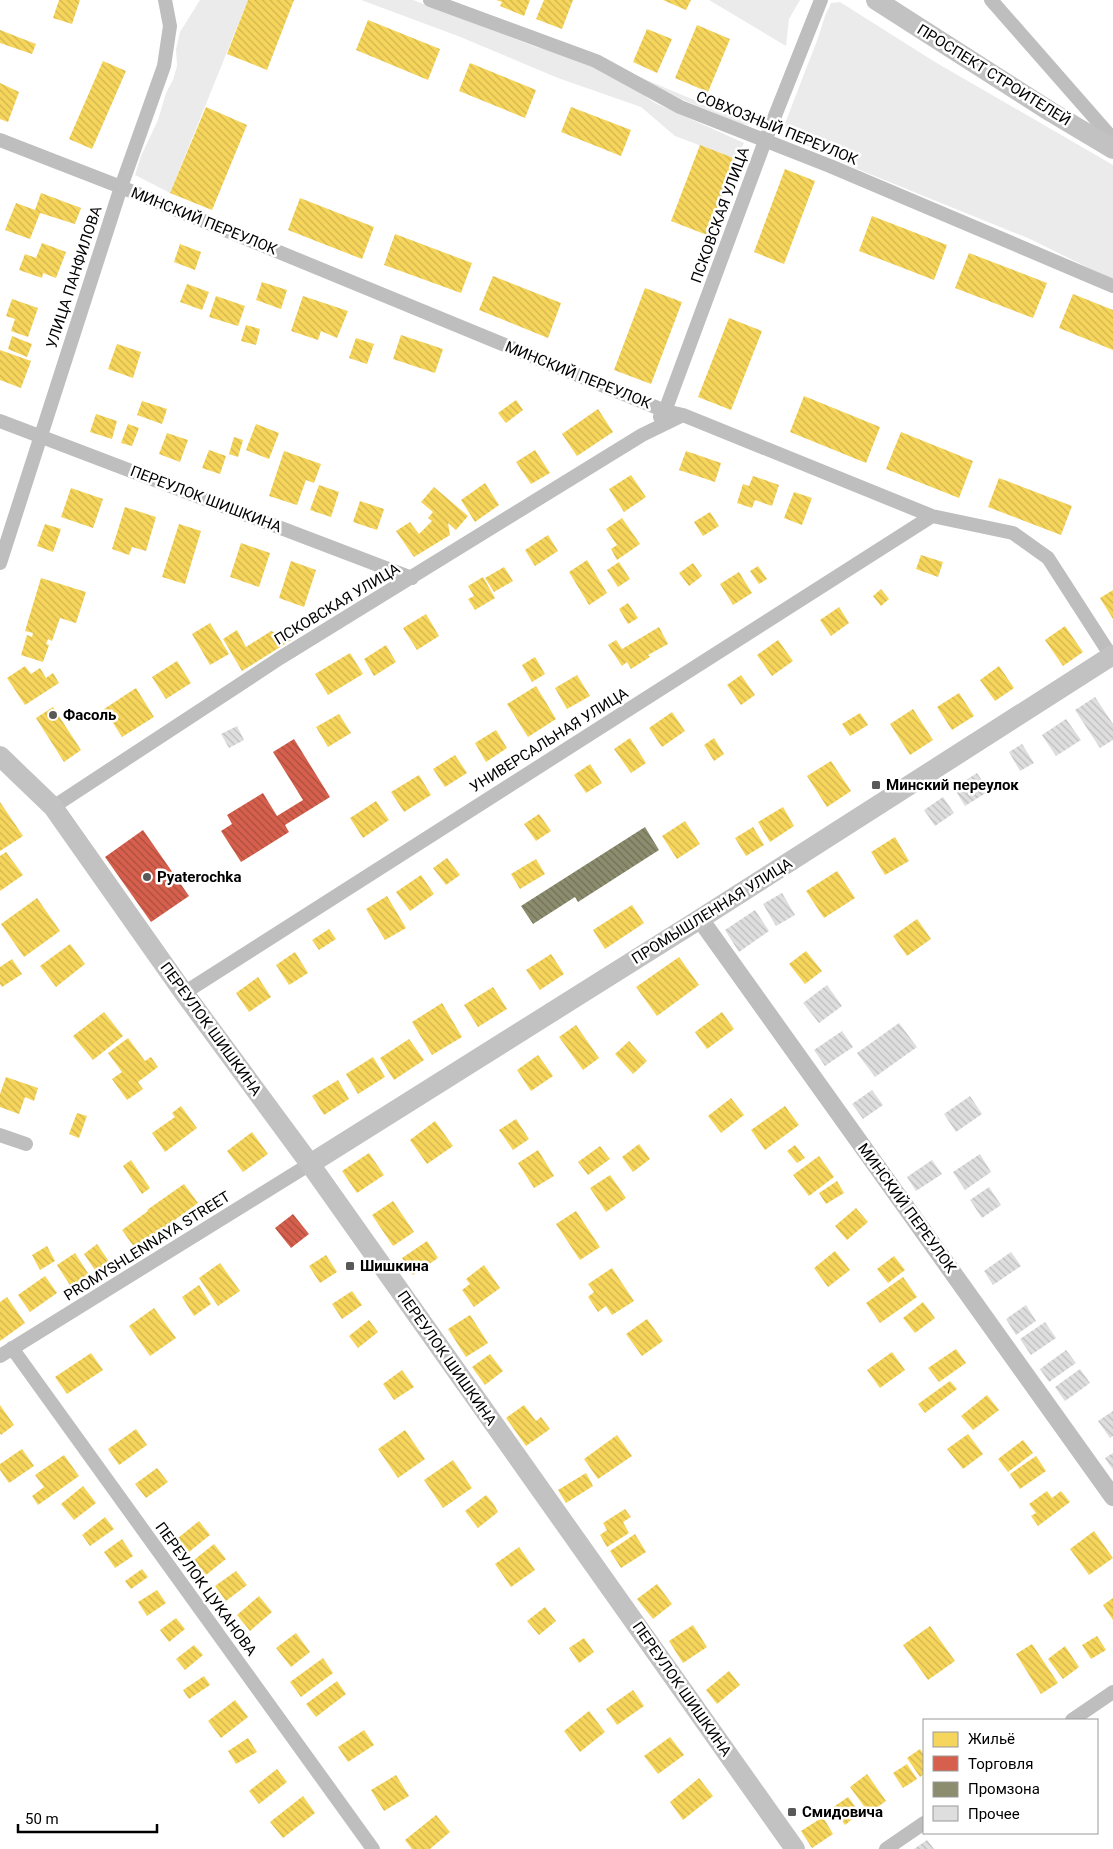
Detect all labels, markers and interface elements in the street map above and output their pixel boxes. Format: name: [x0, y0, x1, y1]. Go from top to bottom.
street label: ПРОСПЕКТ СТРОИТЕЛЕЙ: [914, 20, 1074, 130]
street label: СОВХОЗНЫЙ ПЕРЕУЛОК: [694, 87, 861, 169]
street label: ПСКОВСКАЯ УЛИЦА: [687, 144, 753, 285]
street label: МИНСКИЙ ПЕРЕУЛОК: [128, 183, 280, 259]
street label: УЛИЦА ПАНФИЛОВА: [42, 203, 106, 350]
street label: МИНСКИЙ ПЕРЕУЛОК: [502, 337, 654, 413]
street label: ПЕРЕУЛОК ШИШКИНА: [128, 462, 284, 536]
street label: ПСКОВСКАЯ УЛИЦА: [271, 559, 403, 649]
street label: УНИВЕРСАЛЬНАЯ УЛИЦА: [467, 684, 632, 796]
place label: Фасоль: [63, 706, 116, 724]
marker: Фасоль: [47, 709, 59, 721]
place label: Минский переулок: [886, 776, 1019, 794]
marker: Минский переулок: [870, 779, 882, 791]
street label: ПРОМЫШЛЕННАЯ УЛИЦА: [628, 854, 796, 968]
place label: Pyaterochka: [157, 868, 241, 886]
marker: Pyaterochka: [141, 871, 153, 883]
street label: ПЕРЕУЛОК ШИШКИНА: [157, 959, 266, 1099]
street label: МИНСКИЙ ПЕРЕУЛОК: [854, 1140, 960, 1277]
street label: PROMYSHLENNAYA STREET: [61, 1187, 234, 1305]
place label: Шишкина: [360, 1257, 429, 1275]
marker: Шишкина: [344, 1260, 356, 1272]
street label: ПЕРЕУЛОК ШИШКИНА: [394, 1287, 501, 1429]
street label: ПЕРЕУЛОК ЦУКАНОВА: [152, 1519, 261, 1659]
street label: ПЕРЕУЛОК ШИШКИНА: [629, 1618, 736, 1760]
legend: [923, 1719, 1098, 1834]
text: Жильё: [968, 1730, 1015, 1748]
text: Торговля: [968, 1755, 1033, 1773]
text: Промзона: [968, 1780, 1040, 1798]
scale bar: [18, 1802, 156, 1834]
place label: Смидовича: [802, 1803, 883, 1821]
text: Прочее: [968, 1805, 1020, 1823]
marker: Смидовича: [786, 1806, 798, 1818]
text: 50 m: [25, 1810, 59, 1828]

